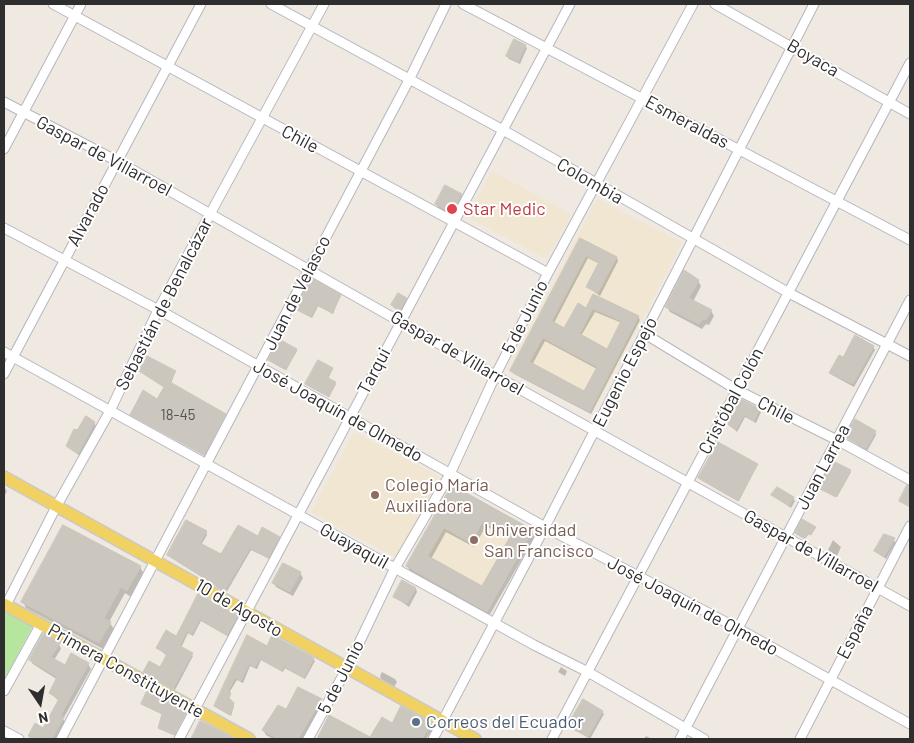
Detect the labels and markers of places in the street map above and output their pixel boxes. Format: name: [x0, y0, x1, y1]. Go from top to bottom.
place label: Star Medic: [463, 198, 546, 220]
marker: Star Medic: [445, 202, 459, 216]
place label: Colegio María Auxiliadora: [385, 474, 489, 516]
marker: Colegio María Auxiliadora: [369, 489, 381, 501]
place label: Universidad San Francisco: [484, 519, 594, 562]
marker: Universidad San Francisco: [468, 534, 480, 546]
place label: Correos del Ecuador: [426, 711, 584, 733]
marker: Correos del Ecuador: [410, 716, 422, 728]

